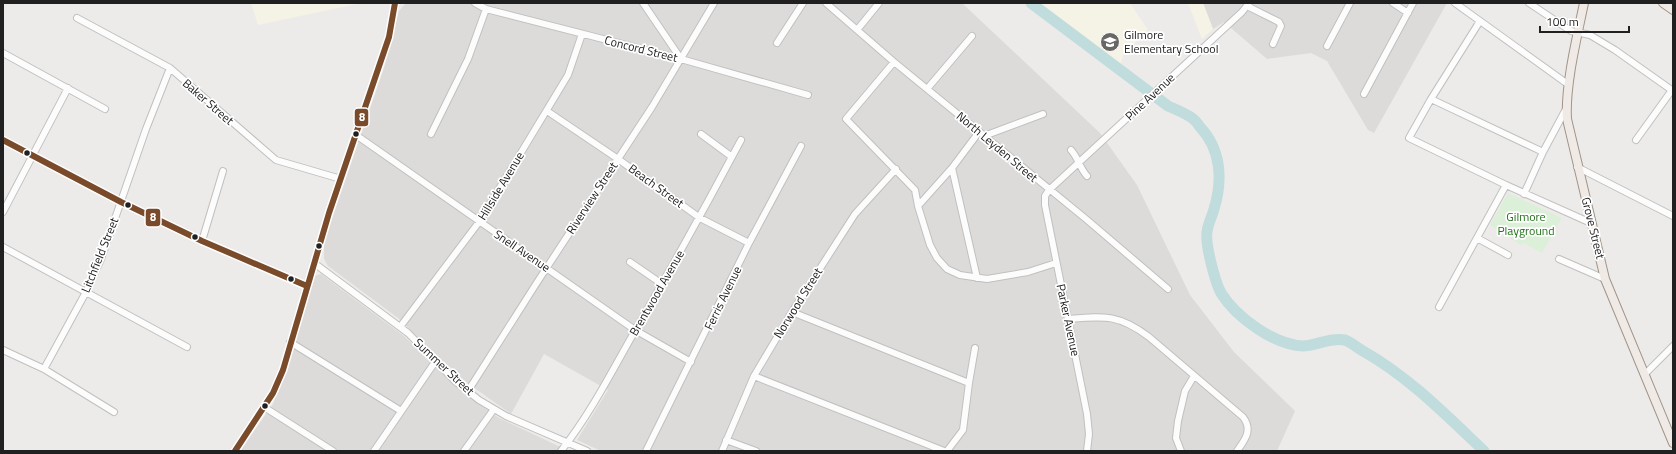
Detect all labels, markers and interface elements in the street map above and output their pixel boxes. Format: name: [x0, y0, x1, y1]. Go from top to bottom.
scale bar: [1540, 8, 1629, 34]
text: 100 m: [1546, 12, 1579, 31]
place label: Gilmore Elementary School: [1124, 25, 1218, 58]
street label: Concord Street: [603, 30, 680, 67]
school or university icon: Gilmore Elementary School: [1099, 31, 1121, 53]
street label: Pine Avenue: [1120, 68, 1179, 125]
street label: Baker Street: [178, 74, 239, 130]
street label: North Leyden Street: [952, 107, 1043, 187]
line badge: 8: [354, 108, 369, 127]
text: 8: [359, 109, 365, 125]
unlabelled marker: [351, 129, 361, 139]
unlabelled marker: [22, 148, 32, 158]
street label: Hillside Avenue: [473, 148, 529, 224]
street label: Riverview Street: [561, 157, 623, 238]
street label: Beach Street: [625, 159, 689, 213]
street label: Grove Street: [1577, 195, 1611, 261]
unlabelled marker: [123, 200, 133, 210]
park label: Gilmore Playground: [1497, 207, 1555, 240]
line badge: 8: [145, 208, 161, 227]
text: 8: [150, 209, 156, 225]
street label: Litchfield Street: [76, 214, 124, 295]
street label: Snell Avenue: [490, 225, 554, 277]
unlabelled marker: [190, 232, 200, 242]
unlabelled marker: [314, 241, 324, 251]
street label: Brentwood Avenue: [624, 246, 689, 339]
street label: Ferris Avenue: [699, 263, 746, 333]
street label: Norwood Street: [768, 263, 827, 342]
unlabelled marker: [286, 274, 296, 284]
street label: Parker Avenue: [1052, 282, 1085, 358]
street label: Summer Street: [410, 334, 479, 400]
unlabelled marker: [260, 401, 270, 411]

